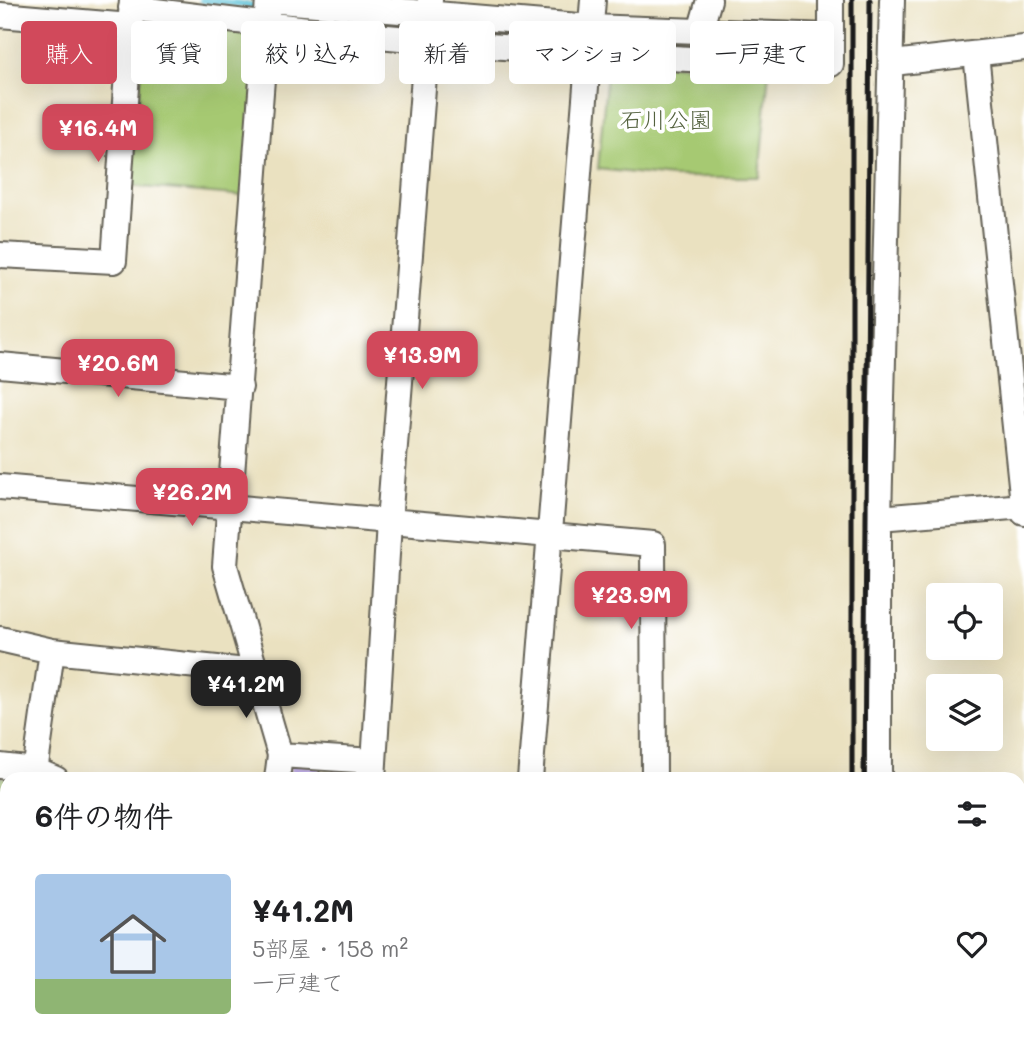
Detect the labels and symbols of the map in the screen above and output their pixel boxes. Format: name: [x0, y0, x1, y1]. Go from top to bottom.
pin: ¥16.4M: [41, 104, 155, 164]
park label: 石川公園: [620, 104, 712, 134]
pin: ¥13.9M: [365, 332, 479, 391]
pin: ¥20.6M: [61, 340, 175, 399]
pin: ¥26.2M: [135, 468, 249, 528]
pin: ¥23.9M: [574, 572, 688, 631]
pin: ¥41.2M: [189, 660, 303, 720]

